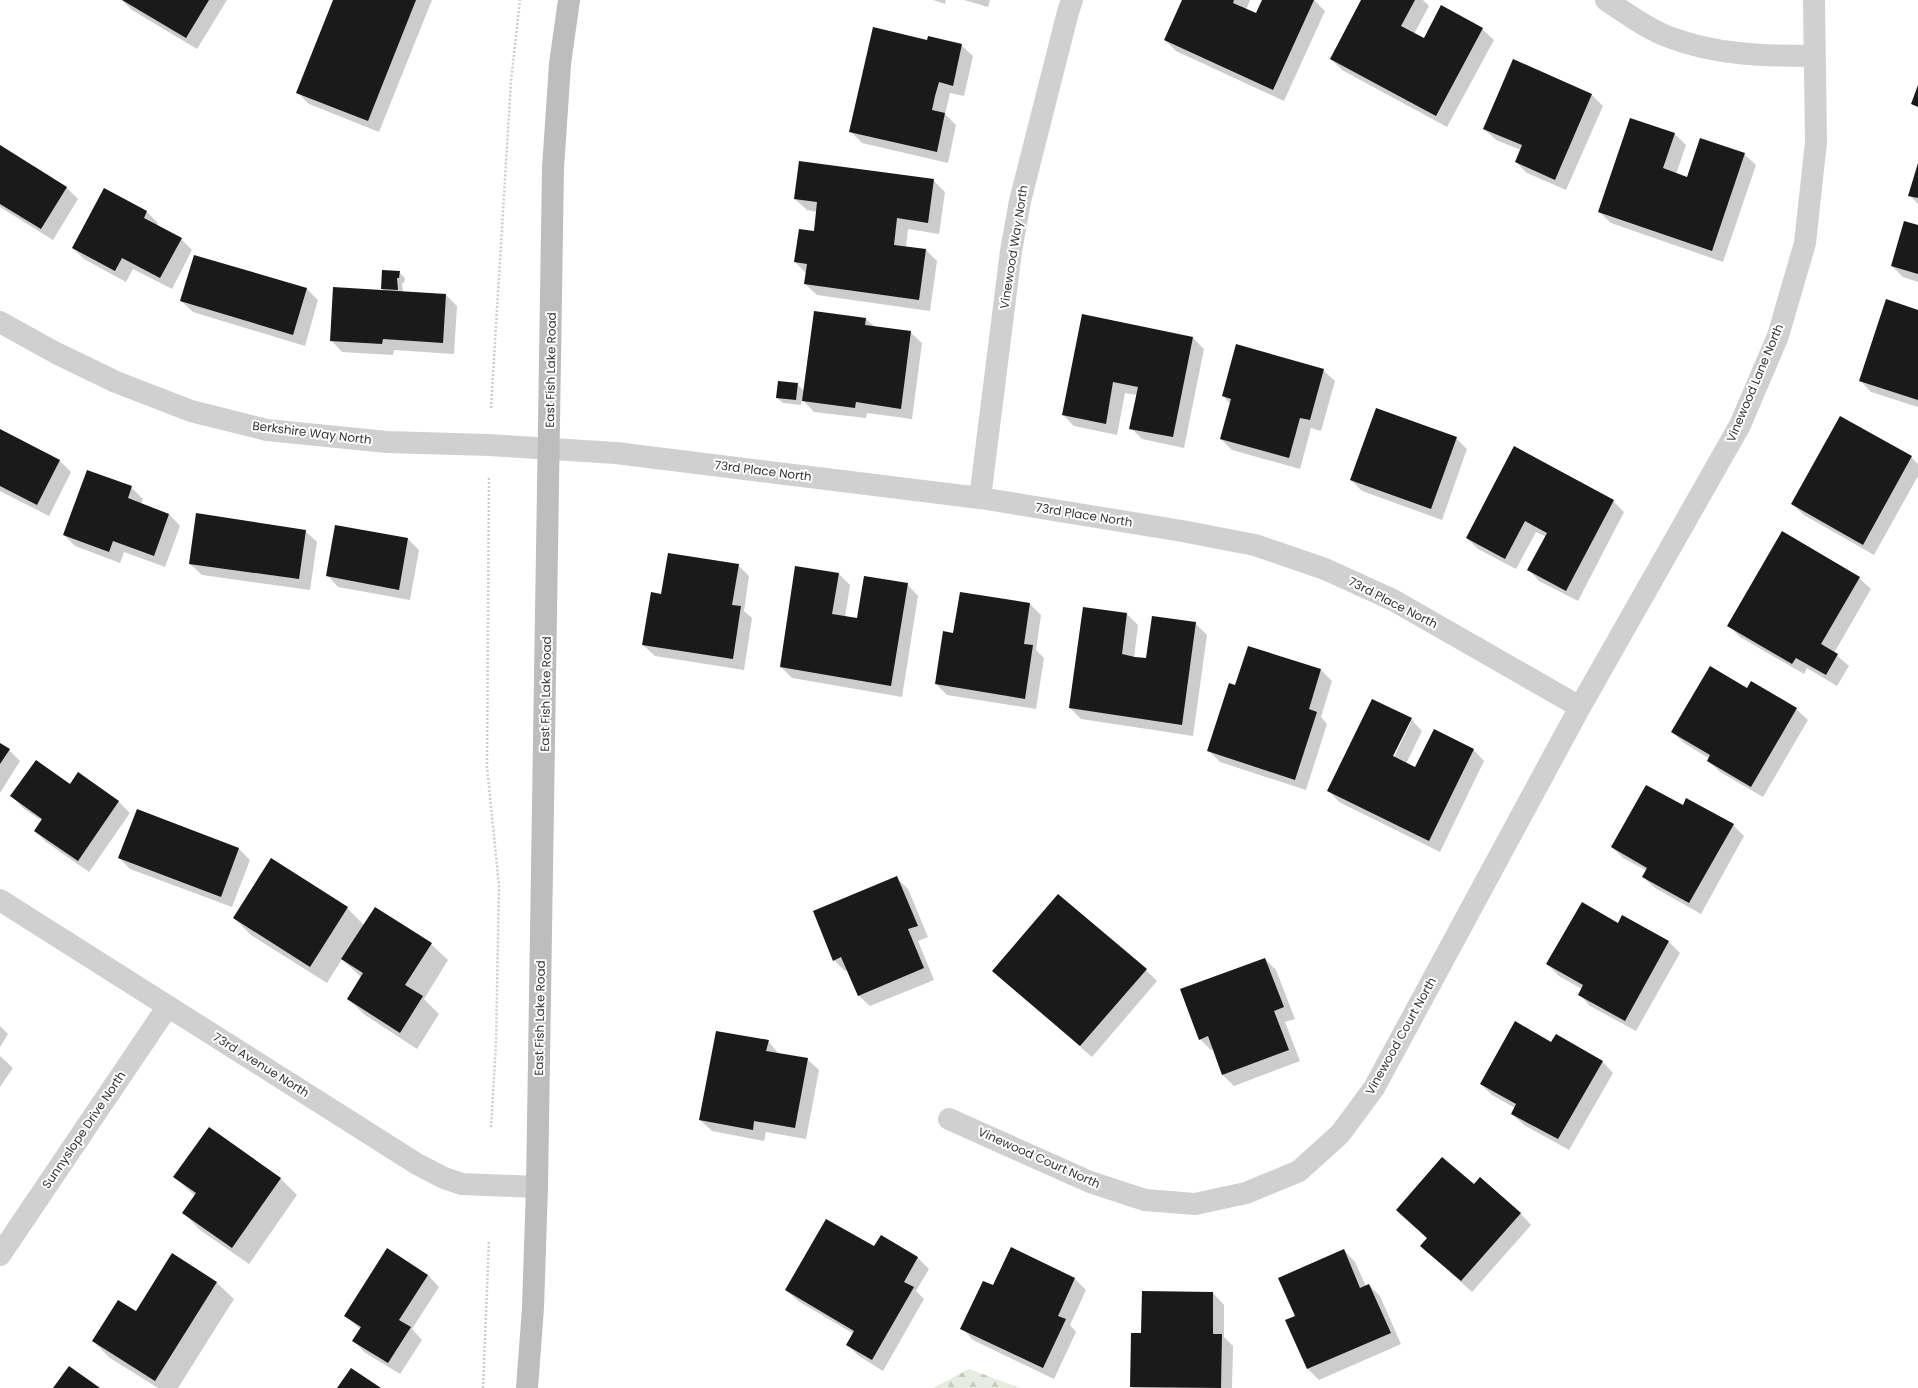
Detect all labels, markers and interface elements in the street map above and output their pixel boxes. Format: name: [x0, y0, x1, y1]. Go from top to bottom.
street label: Vinewood Way North: [995, 184, 1032, 310]
street label: East Fish Lake Road: [541, 312, 560, 428]
street label: Vinewood Lane North: [1722, 321, 1787, 445]
street label: Berkshire Way North: [252, 417, 373, 448]
street label: 73rd Place North: [713, 456, 813, 485]
street label: 73rd Place North: [1034, 498, 1134, 531]
street label: 73rd Place North: [1346, 573, 1441, 632]
street label: East Fish Lake Road: [536, 636, 555, 752]
street label: East Fish Lake Road: [530, 960, 549, 1076]
street label: Vinewood Court North: [1361, 974, 1440, 1098]
street label: 73rd Avenue North: [210, 1028, 313, 1101]
street label: Sunnyslope Drive North: [38, 1068, 129, 1192]
street label: Vinewood Court North: [975, 1123, 1103, 1192]

